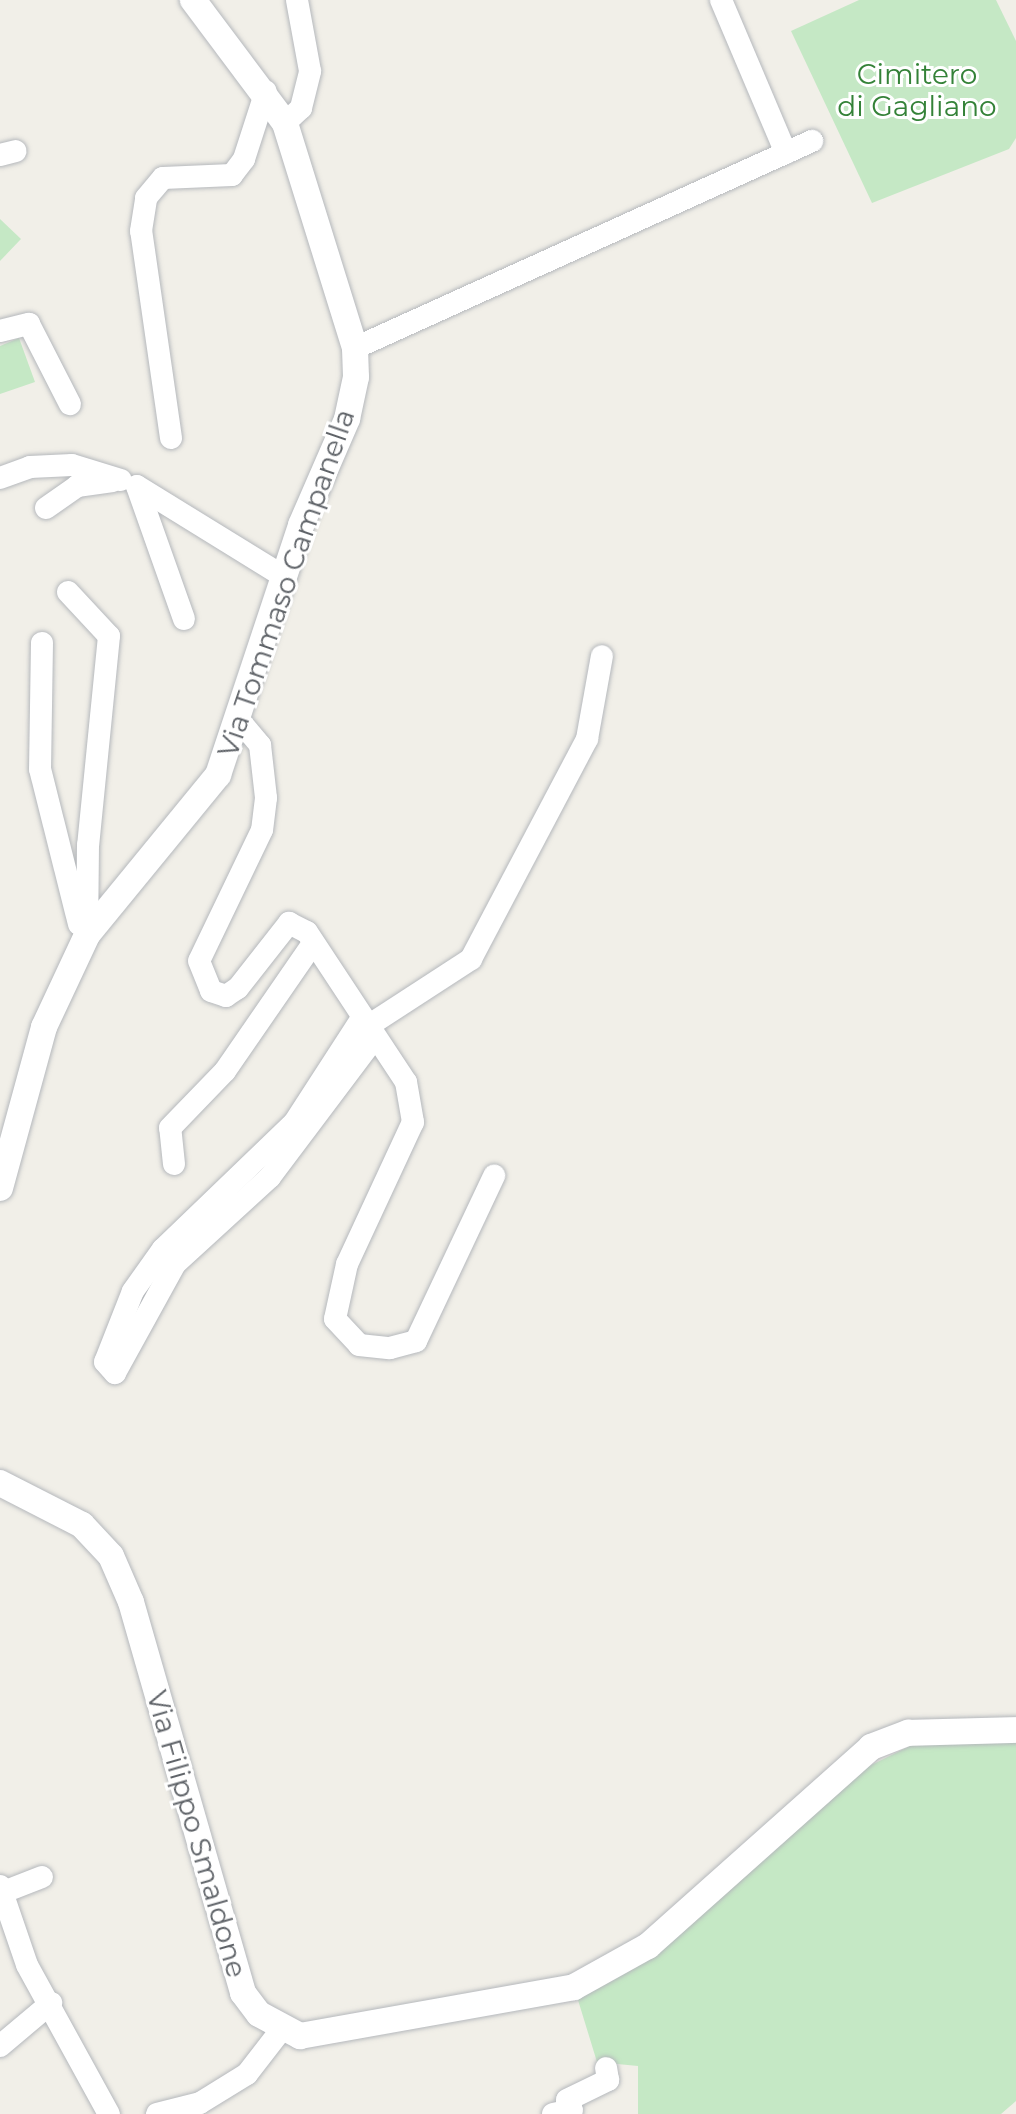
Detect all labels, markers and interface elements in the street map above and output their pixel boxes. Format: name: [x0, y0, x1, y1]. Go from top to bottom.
park label: Cimitero di Gagliano: [837, 57, 997, 123]
street label: Via Tommaso Campanella: [211, 405, 361, 761]
street label: Via Filippo Smaldone: [140, 1687, 254, 1981]

